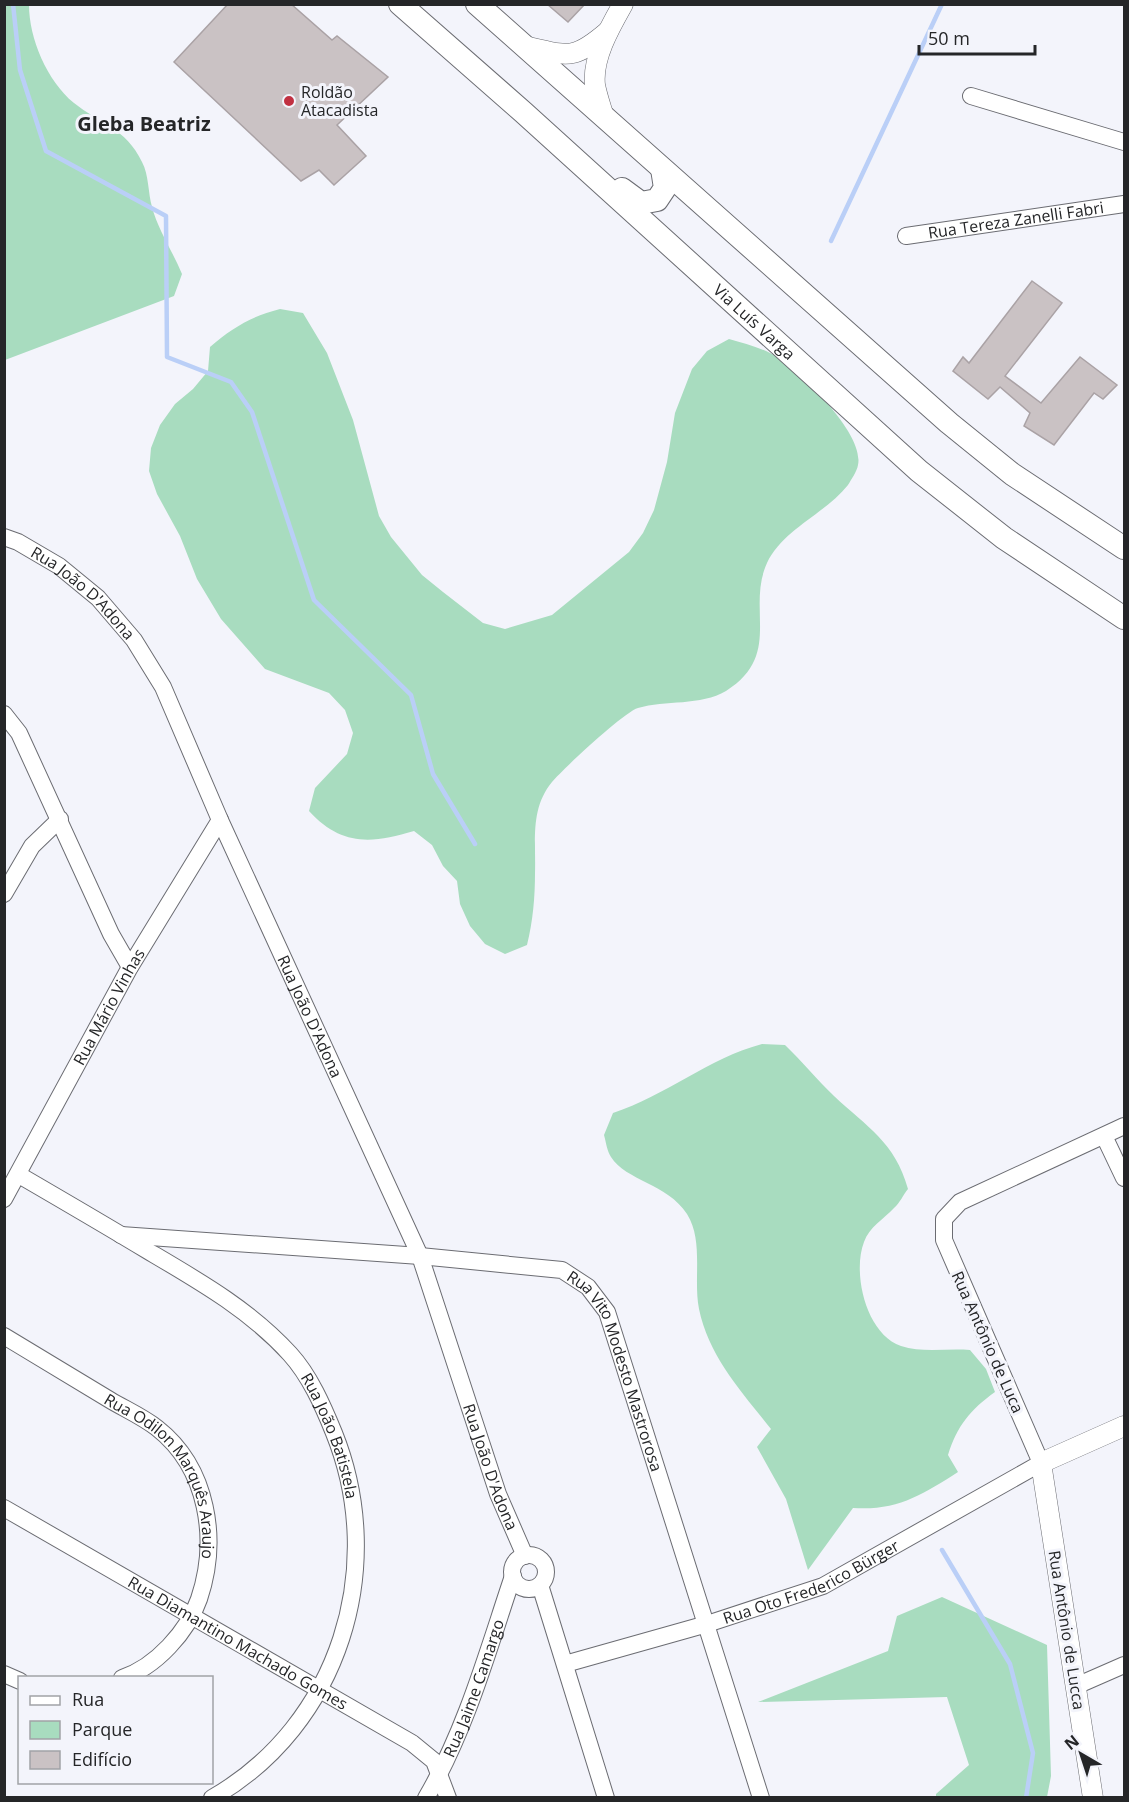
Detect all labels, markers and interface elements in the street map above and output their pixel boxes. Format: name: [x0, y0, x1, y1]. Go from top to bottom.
scale bar: [919, 18, 1034, 56]
text: 50 m: [928, 26, 970, 50]
place label: Roldão Atacadista: [301, 81, 378, 121]
marker: Roldão Atacadista: [282, 94, 296, 108]
district label: Gleba Beatriz: [77, 110, 211, 137]
street label: Rua Tereza Zanelli Fabri: [927, 196, 1105, 244]
street label: Via Luís Varga: [709, 279, 800, 365]
street label: Rua João D'Adona: [27, 541, 140, 644]
street label: Rua Mário Vinhas: [68, 944, 150, 1069]
street label: Rua João D'Adona: [272, 951, 348, 1081]
street label: Rua Vito Modesto Mastrorosa: [563, 1265, 668, 1474]
street label: Rua Antônio de Luca: [947, 1268, 1029, 1416]
street label: Rua João Batistela: [296, 1368, 363, 1500]
street label: Rua Odilon Marquês Araujo: [100, 1388, 219, 1560]
street label: Rua João D'Adona: [458, 1401, 523, 1533]
street label: Rua Oto Frederico Bürger: [720, 1534, 903, 1629]
street label: Rua Antônio de Lucca: [1044, 1549, 1090, 1711]
street label: Rua Diamantino Machado Gomes: [124, 1571, 352, 1715]
street label: Rua Jaime Camargo: [438, 1616, 509, 1761]
legend: [18, 1676, 213, 1784]
text: Rua: [72, 1687, 104, 1711]
text: Parque: [72, 1717, 132, 1741]
north arrow: [1051, 1724, 1111, 1784]
text: N: [1060, 1730, 1084, 1755]
text: Edifício: [72, 1747, 132, 1771]

